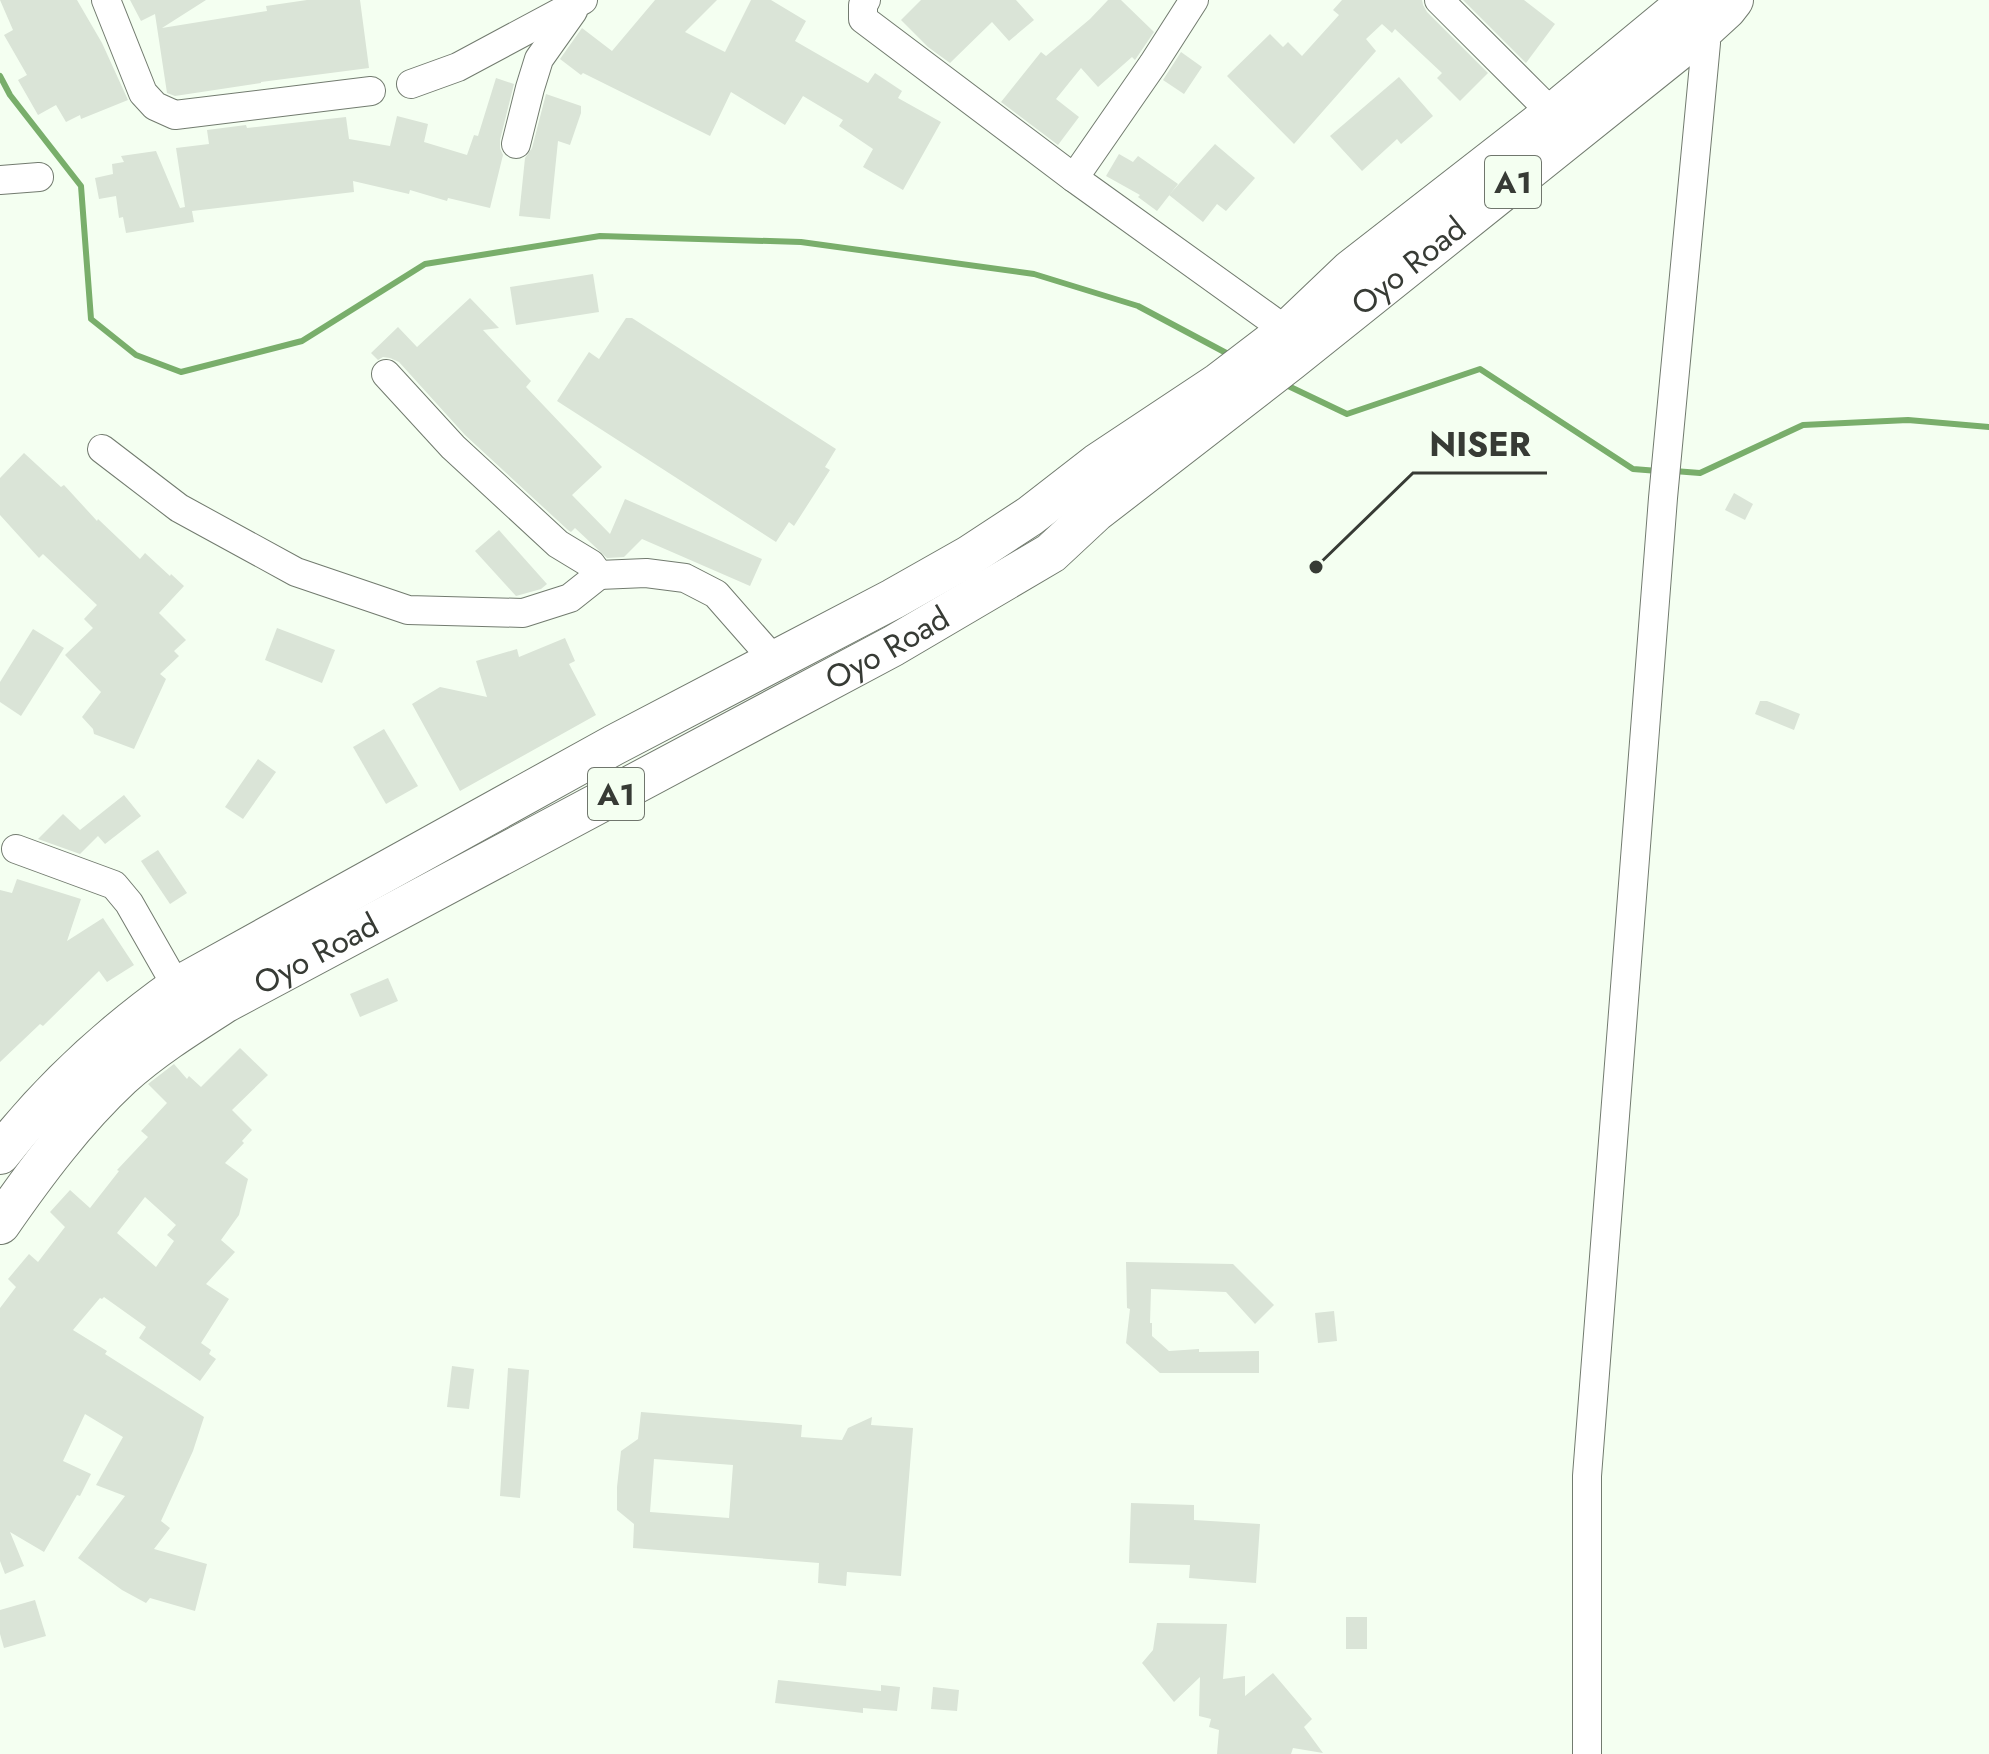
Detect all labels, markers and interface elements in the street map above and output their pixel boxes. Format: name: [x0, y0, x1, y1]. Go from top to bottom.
road number: A1: [1485, 156, 1541, 208]
street label: Oyo Road: [1341, 206, 1476, 326]
callout: NISER: [1413, 415, 1547, 473]
text: NISER: [1429, 420, 1531, 469]
street label: Oyo Road: [817, 595, 958, 701]
road number: A1: [588, 768, 644, 820]
street label: Oyo Road: [245, 902, 387, 1006]

